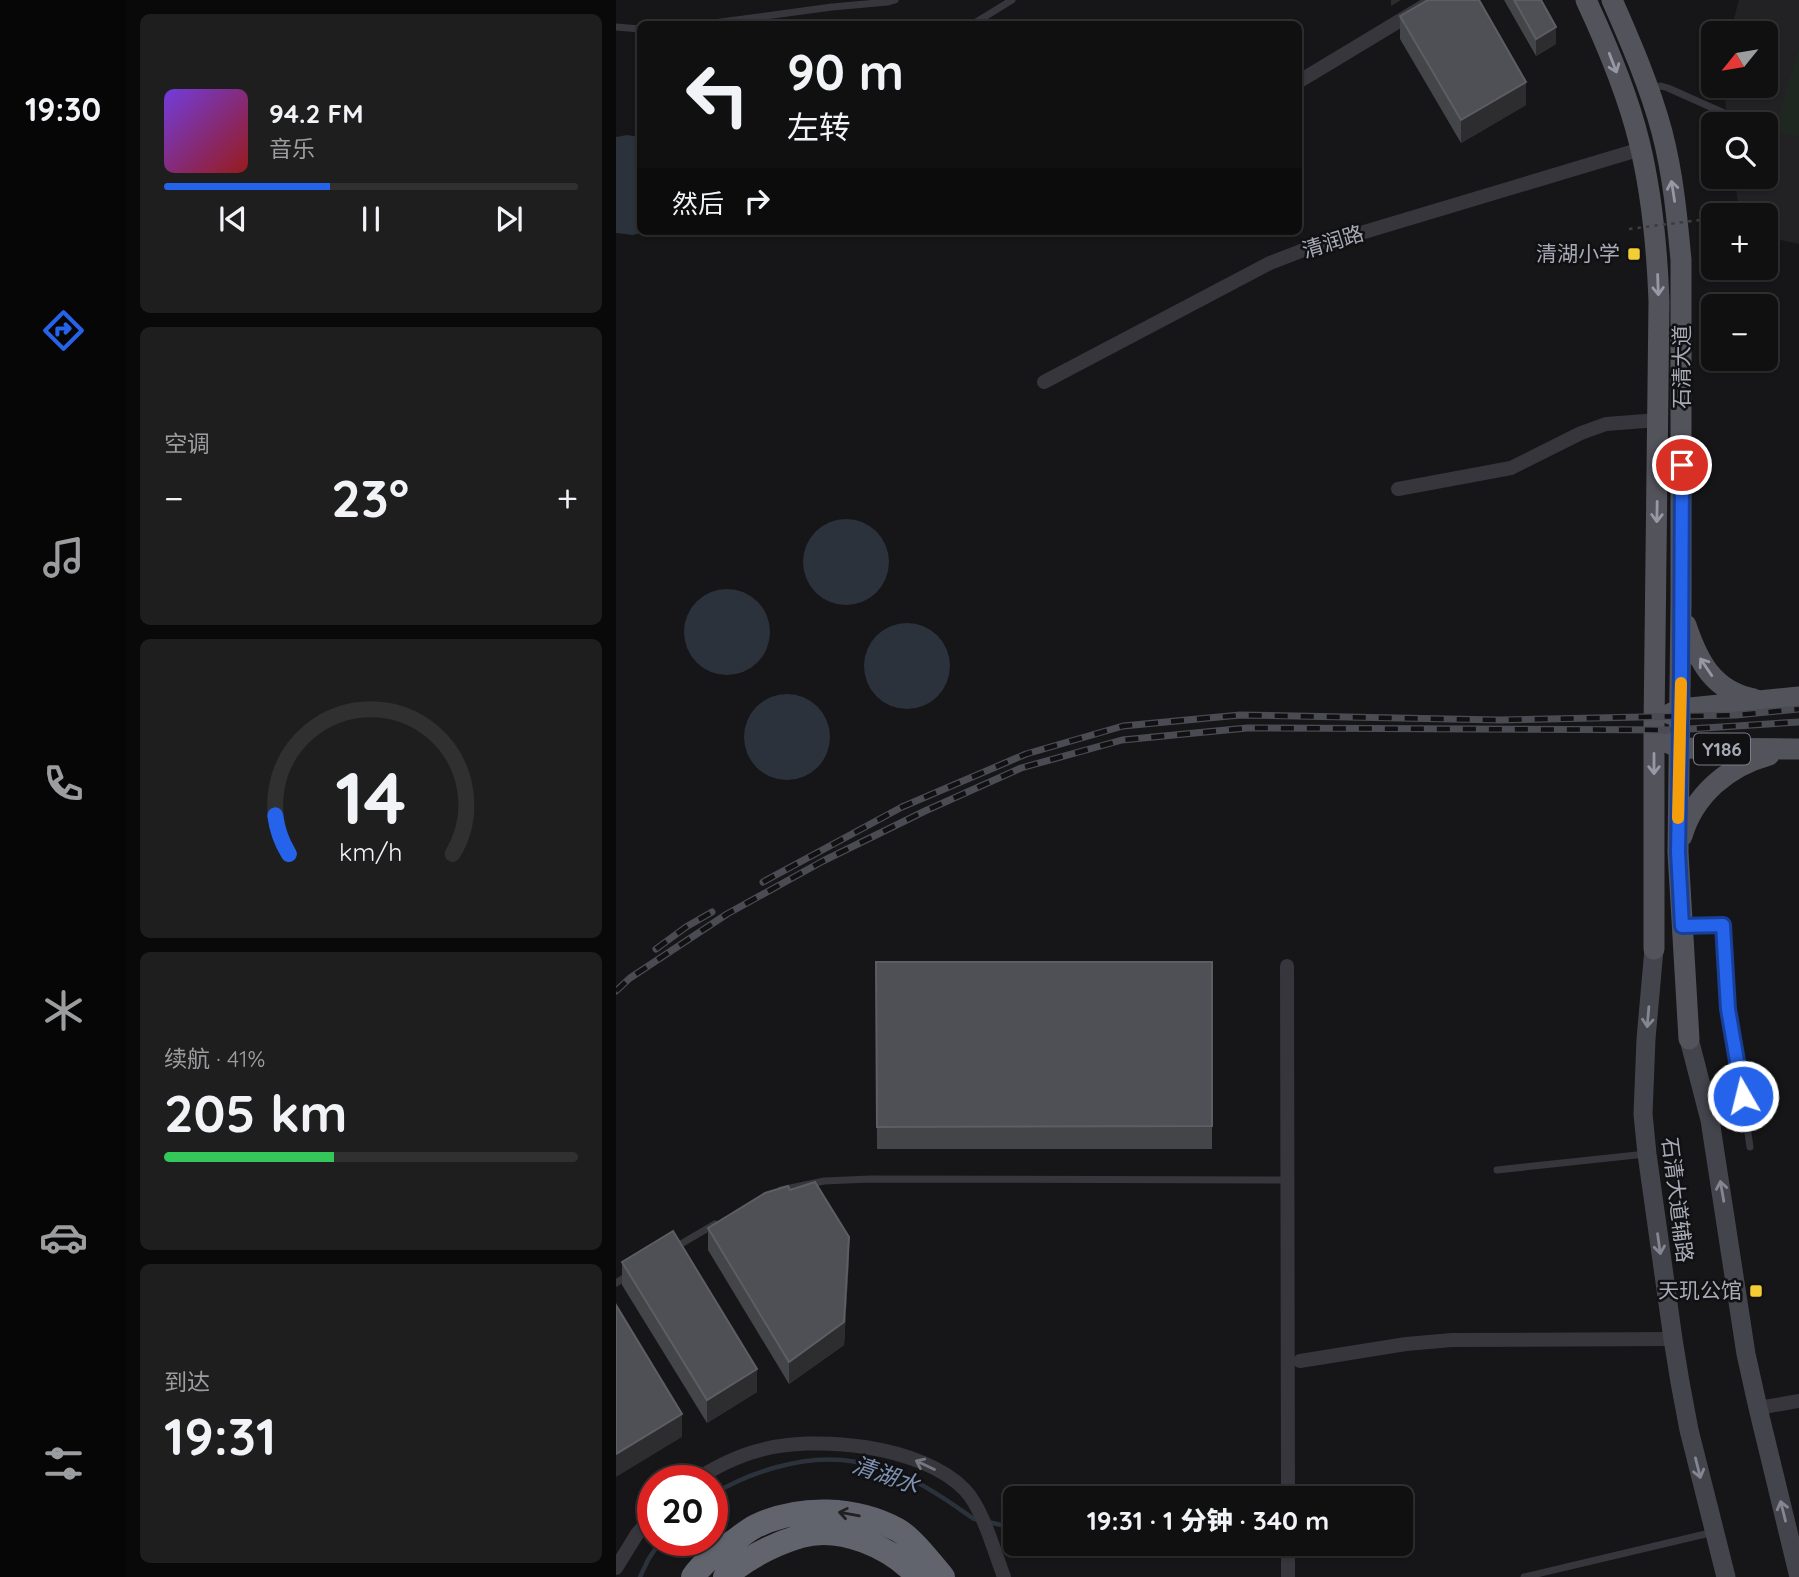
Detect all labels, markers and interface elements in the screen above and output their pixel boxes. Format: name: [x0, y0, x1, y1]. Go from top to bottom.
north arrow: [1701, 21, 1778, 98]
map controls: [1701, 21, 1778, 371]
text: 90 m: [787, 41, 904, 102]
icon: left: [672, 49, 763, 140]
one-way arrow: [1608, 51, 1620, 73]
text: 19:30: [25, 89, 101, 129]
text: 94.2 FM: [269, 97, 364, 130]
text: 左转: [787, 107, 851, 147]
button: search: [1701, 112, 1778, 189]
text: 音乐: [269, 134, 315, 163]
one-way arrow: [1666, 180, 1679, 203]
icon: right: [738, 182, 776, 220]
text: 然后: [672, 187, 724, 220]
icon: previous: [214, 200, 252, 238]
icon: pause: [352, 200, 390, 238]
icon: next: [490, 200, 528, 238]
button: +: [1701, 203, 1778, 280]
street label: 清润路: [1299, 219, 1367, 263]
place label: 清湖小学: [1536, 240, 1620, 266]
marker: 清湖小学: [1626, 246, 1642, 262]
one-way arrow: [1652, 273, 1665, 296]
button: −: [1701, 294, 1778, 371]
icon: directions: [39, 306, 88, 355]
street label: 石清大道: [1668, 325, 1694, 409]
text: 空调: [164, 429, 210, 458]
pin: [1652, 435, 1712, 495]
icon: arrive: [1663, 446, 1701, 484]
text: 23°: [331, 465, 409, 530]
text: −: [164, 474, 184, 522]
text: +: [557, 474, 578, 522]
one-way arrow: [1650, 500, 1664, 523]
icon: music: [39, 533, 88, 582]
one-way arrow: [1699, 658, 1713, 677]
road number: Y186: [1694, 734, 1750, 764]
text: 14: [335, 752, 407, 843]
one-way arrow: [1647, 752, 1661, 775]
icon: phone: [39, 759, 88, 808]
text: km/h: [339, 836, 403, 867]
icon: climate: [39, 986, 88, 1035]
one-way arrow: [1641, 1005, 1654, 1028]
text: 续航 · 41%: [164, 1044, 265, 1073]
position arrow: [1706, 1059, 1780, 1133]
text: 205 km: [164, 1080, 348, 1145]
street label: 石清大道辅路: [1657, 1136, 1699, 1264]
one-way arrow: [1715, 1180, 1728, 1203]
icon: car: [39, 1213, 88, 1262]
one-way arrow: [1653, 1232, 1666, 1254]
place label: 天玑公馆: [1658, 1277, 1742, 1303]
marker: 天玑公馆: [1748, 1283, 1764, 1299]
text: 到达: [164, 1367, 210, 1396]
text: 19:31: [164, 1403, 276, 1468]
icon: filters: [39, 1439, 88, 1488]
water label: 清湖水: [849, 1450, 924, 1500]
one-way arrow: [1692, 1456, 1705, 1478]
one-way arrow: [915, 1458, 936, 1471]
speed limit sign: 20: [637, 1465, 728, 1556]
one-way arrow: [1776, 1500, 1789, 1523]
text: 19:31 · 1 分钟 · 340 m: [1087, 1504, 1329, 1537]
one-way arrow: [838, 1507, 861, 1520]

